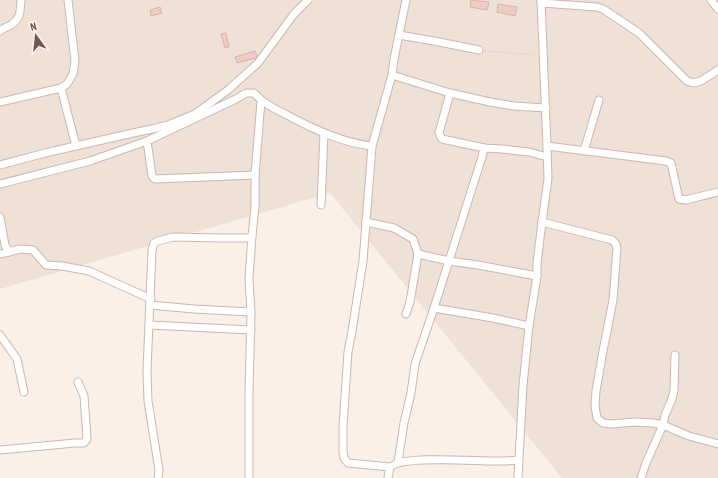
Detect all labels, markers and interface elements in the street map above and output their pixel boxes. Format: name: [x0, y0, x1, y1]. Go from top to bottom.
north arrow: [16, 16, 56, 56]
text: N: [29, 19, 38, 34]

